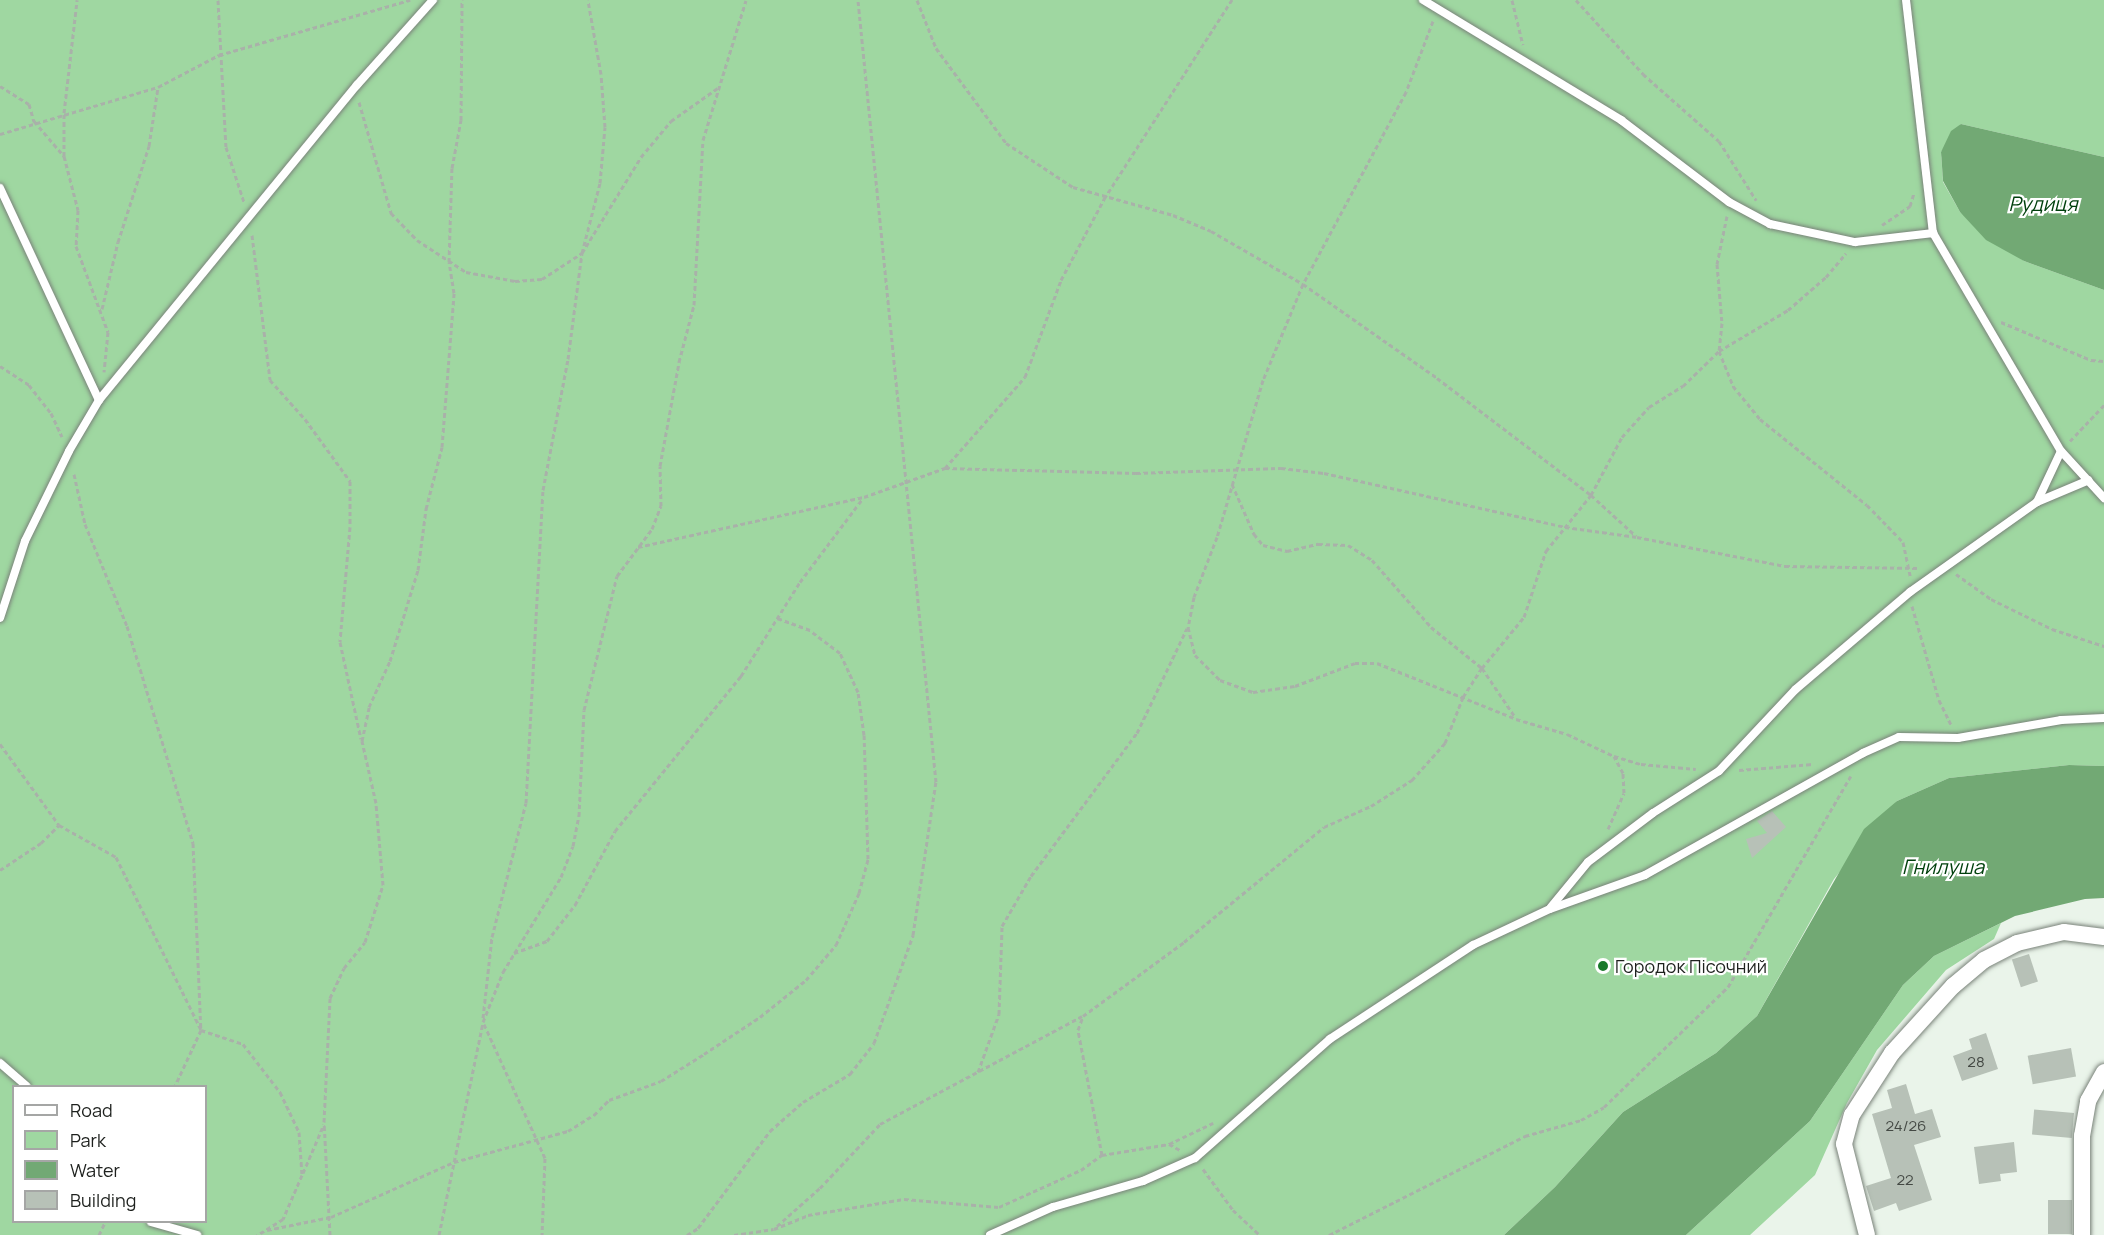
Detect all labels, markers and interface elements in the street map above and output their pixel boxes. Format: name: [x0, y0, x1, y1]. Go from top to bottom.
water label: Рудиця: [2009, 191, 2077, 215]
water label: Гнилуша: [1902, 854, 1984, 878]
place label: Городок Пісочний: [1615, 955, 1767, 977]
marker: Городок Пісочний: [1596, 959, 1610, 973]
house number: 28: [1967, 1053, 1985, 1071]
legend: [12, 1085, 207, 1223]
text: Road: [70, 1098, 113, 1122]
house number: 24/26: [1886, 1117, 1926, 1135]
text: Park: [70, 1128, 106, 1152]
text: Water: [70, 1158, 120, 1182]
house number: 22: [1896, 1171, 1914, 1189]
text: Building: [70, 1188, 136, 1212]

